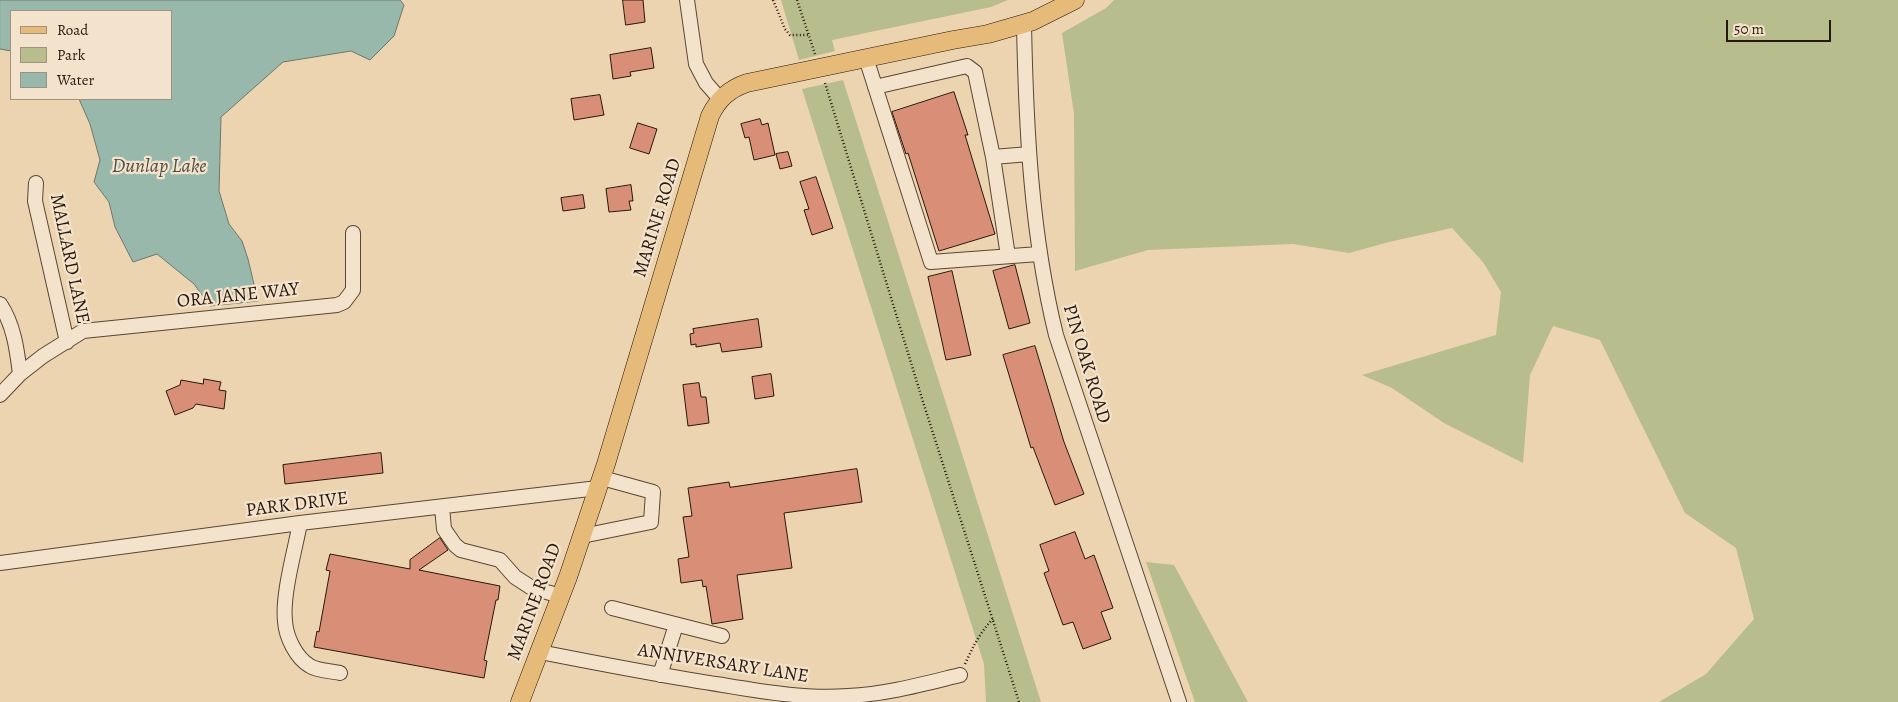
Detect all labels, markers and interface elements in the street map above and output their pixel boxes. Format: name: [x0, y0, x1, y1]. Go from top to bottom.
legend: [10, 10, 172, 100]
scale bar: [1728, 10, 1833, 42]
text: 50 m: [1734, 19, 1764, 39]
text: Road: [57, 20, 88, 40]
text: Park: [57, 45, 85, 65]
text: Water: [57, 70, 94, 90]
water label: Dunlap Lake: [112, 155, 206, 179]
street label: MARINE ROAD: [629, 156, 687, 280]
street label: MALLARD LANE: [44, 192, 94, 326]
street label: ORA JANE WAY: [176, 278, 300, 314]
street label: PIN OAK ROAD: [1057, 302, 1115, 426]
street label: PARK DRIVE: [244, 487, 350, 523]
street label: MARINE ROAD: [503, 540, 567, 664]
street label: ANNIVERSARY LANE: [636, 639, 810, 689]

